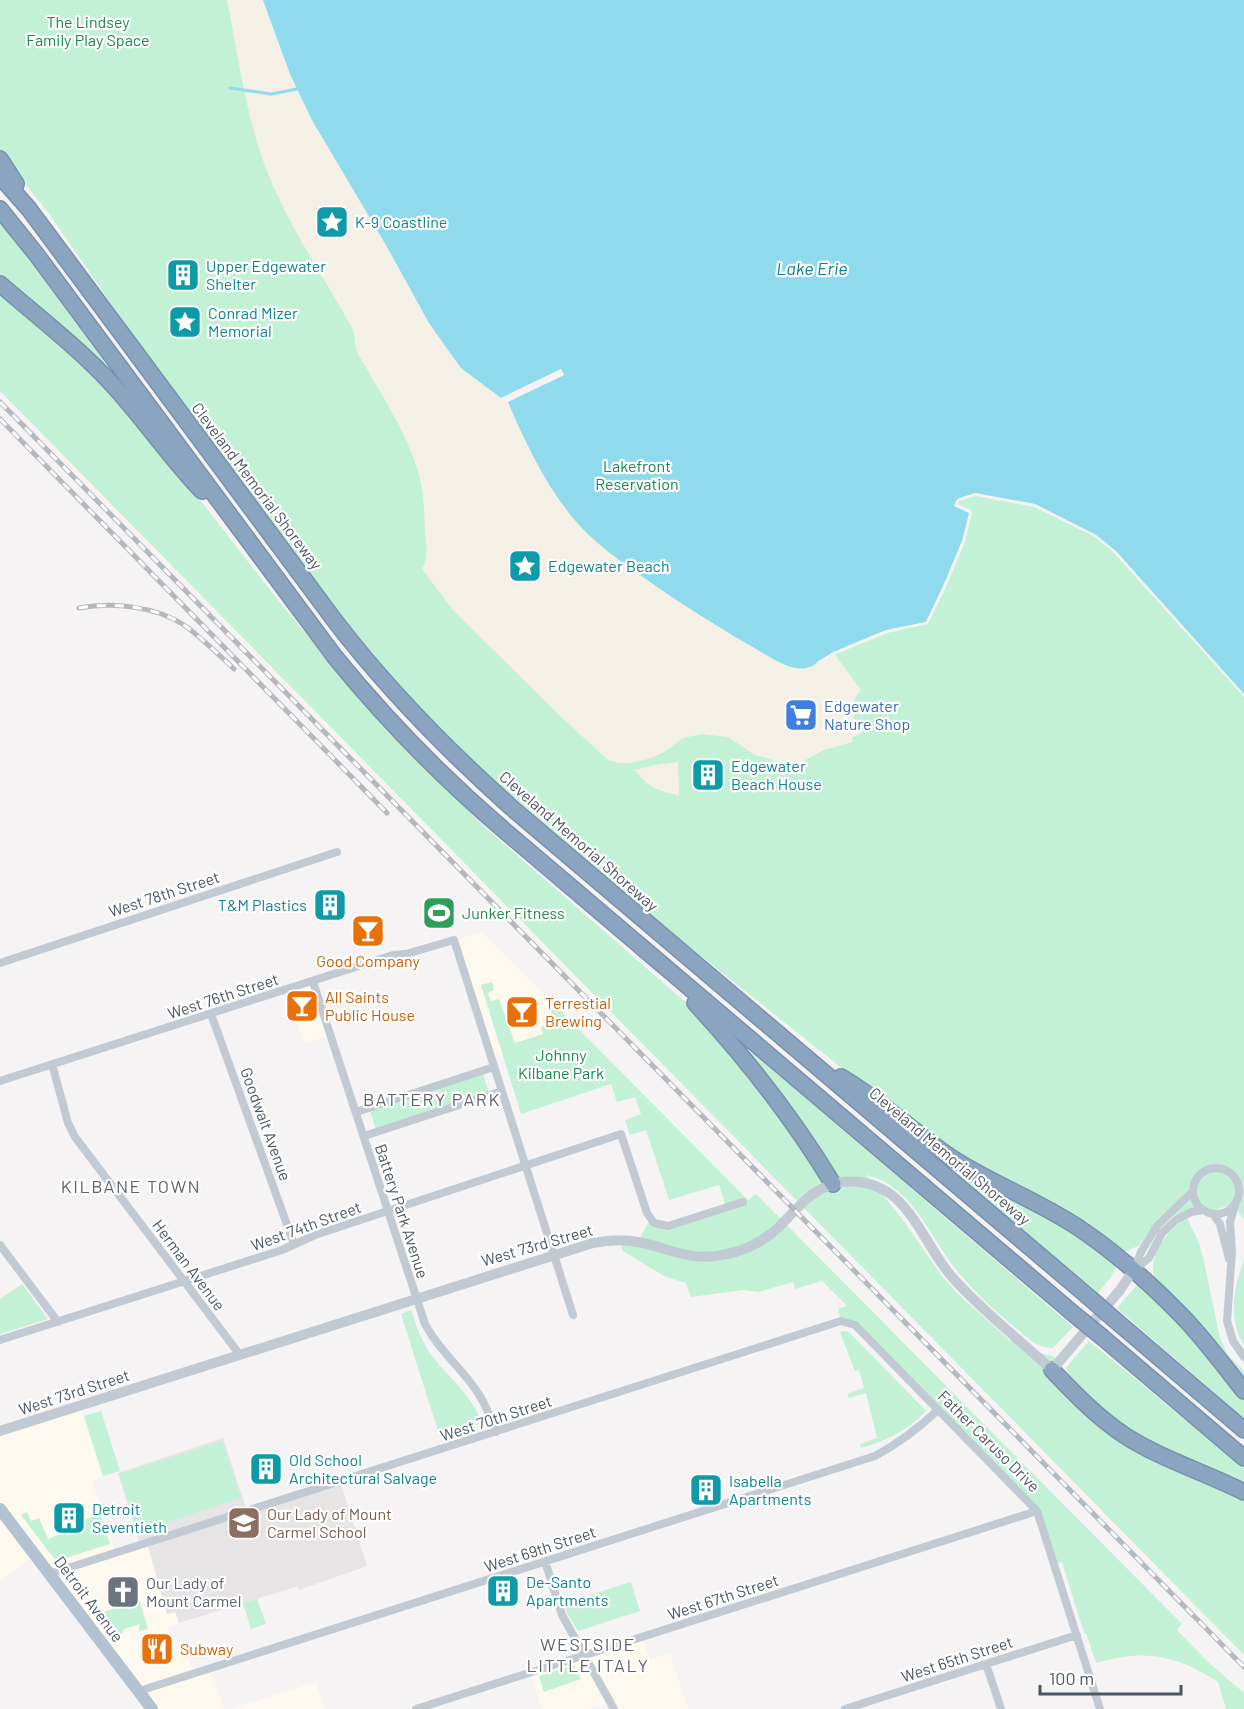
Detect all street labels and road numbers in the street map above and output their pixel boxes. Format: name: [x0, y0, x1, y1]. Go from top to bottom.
street label: Cleveland Memorial Shoreway: [188, 398, 327, 573]
street label: Cleveland Memorial Shoreway: [496, 766, 663, 915]
street label: West 78th Street: [106, 867, 222, 920]
street label: West 76th Street: [165, 969, 281, 1022]
street label: Goodwalt Avenue: [237, 1065, 296, 1183]
street label: Cleveland Memorial Shoreway: [866, 1083, 1035, 1229]
street label: Battery Park Avenue: [372, 1141, 433, 1281]
street label: West 74th Street: [248, 1197, 364, 1254]
street label: Herman Avenue: [149, 1215, 230, 1314]
street label: West 73rd Street: [479, 1219, 595, 1270]
street label: West 73rd Street: [16, 1365, 132, 1418]
street label: Father Caruso Drive: [935, 1386, 1044, 1495]
street label: West 70th Street: [438, 1391, 554, 1445]
street label: West 69th Street: [482, 1522, 598, 1576]
street label: Detroit Avenue: [51, 1552, 128, 1645]
street label: West 67th Street: [665, 1570, 781, 1623]
street label: West 65th Street: [899, 1632, 1015, 1686]

